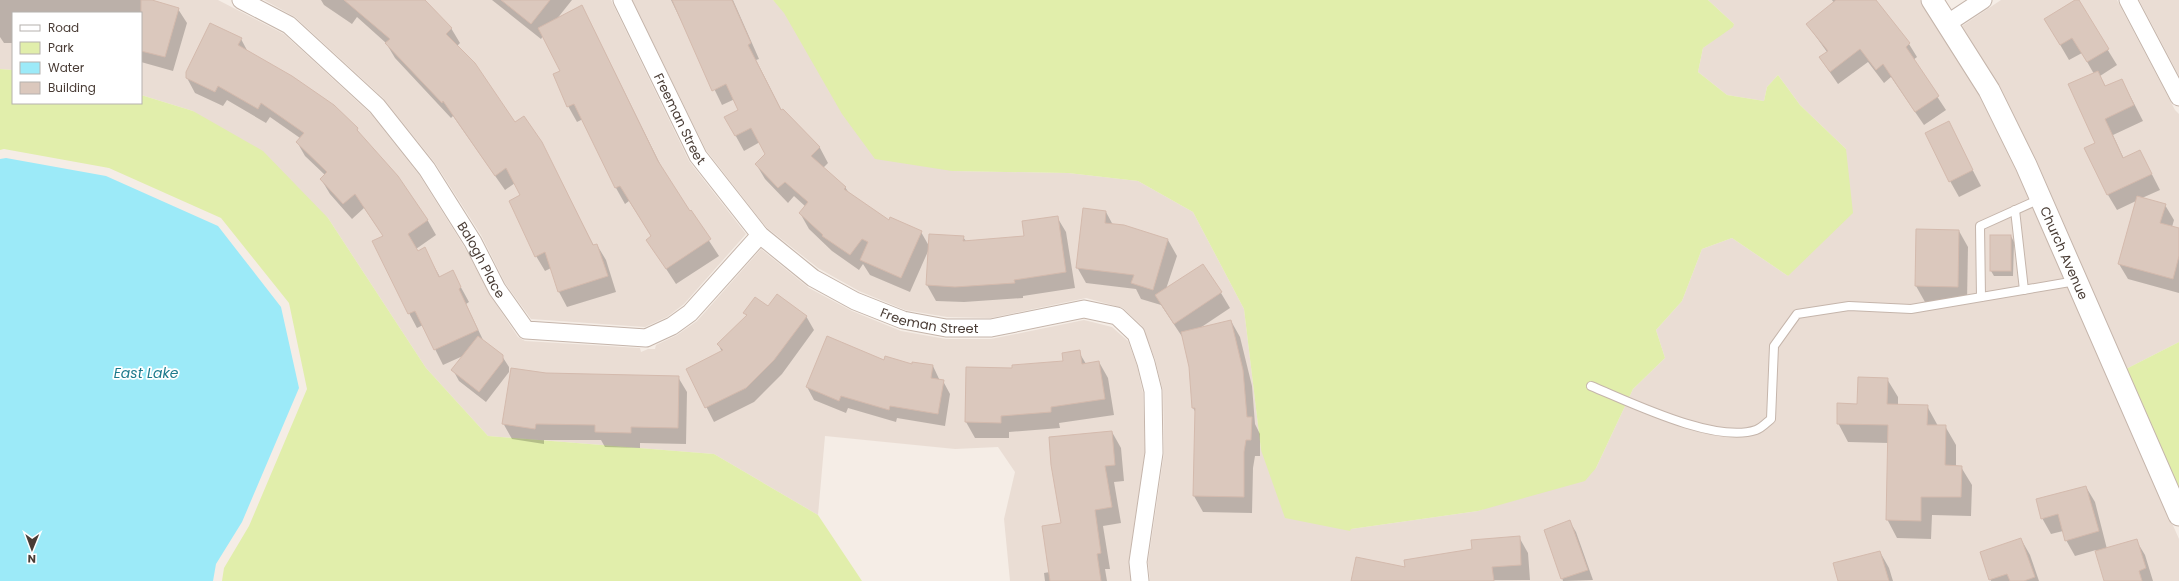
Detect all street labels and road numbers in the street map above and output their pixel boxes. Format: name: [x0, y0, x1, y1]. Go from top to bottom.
street label: Freeman Street: [649, 70, 710, 169]
street label: Church Avenue: [2035, 203, 2093, 303]
street label: Balogh Place: [452, 218, 510, 302]
street label: Freeman Street: [877, 303, 979, 338]

